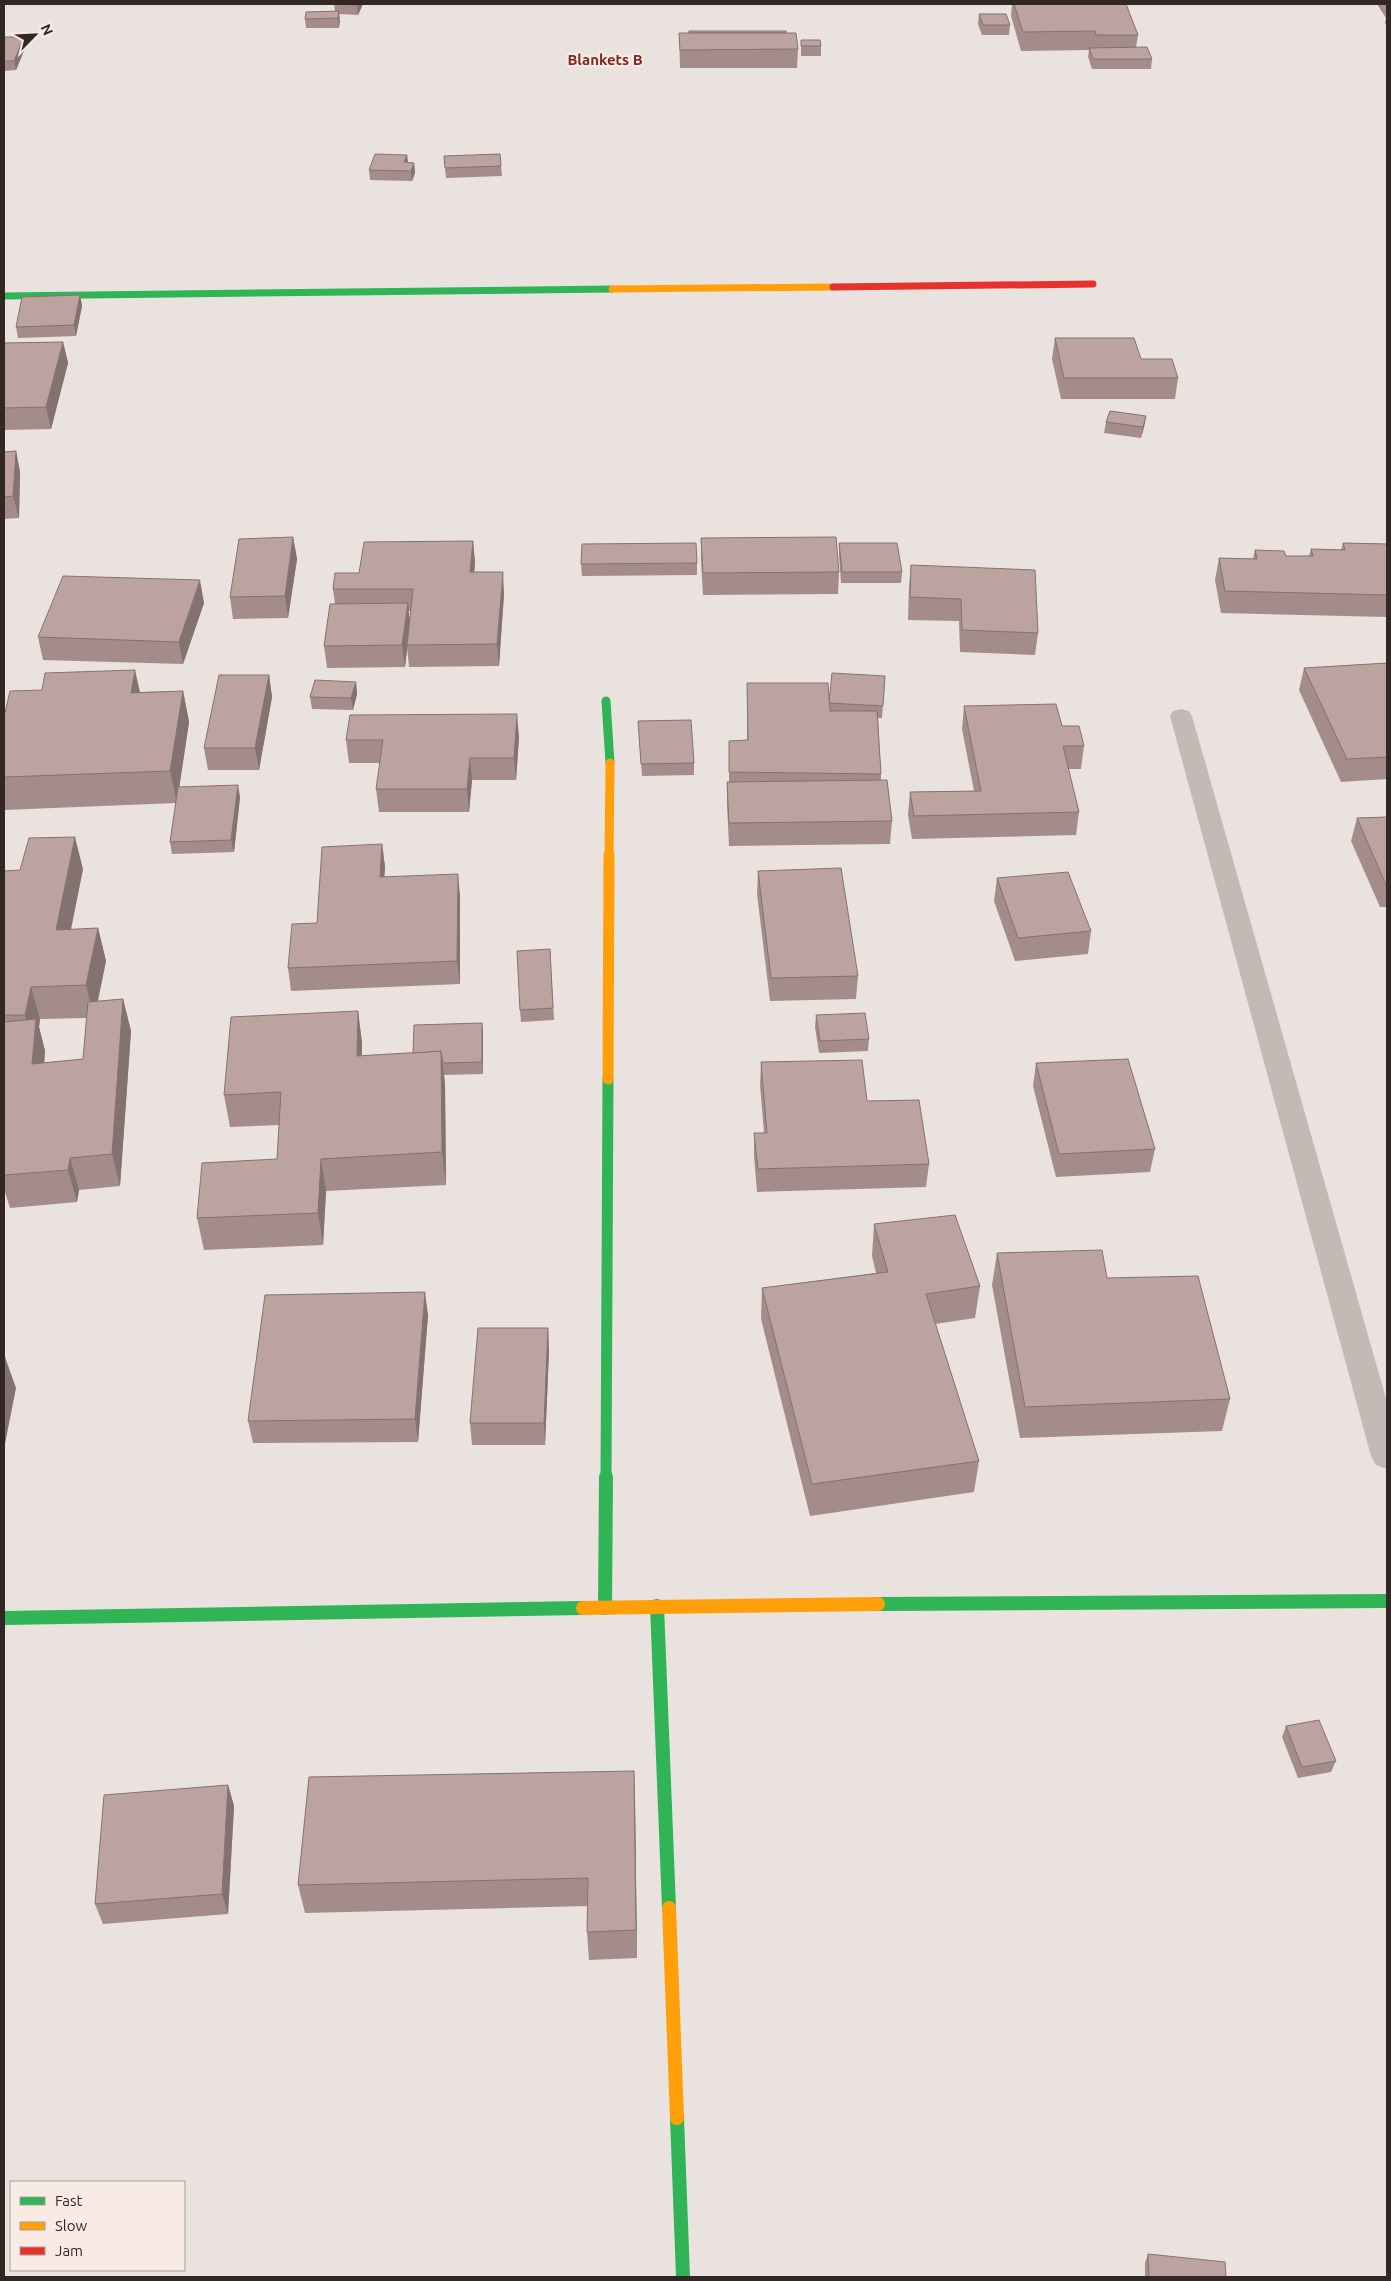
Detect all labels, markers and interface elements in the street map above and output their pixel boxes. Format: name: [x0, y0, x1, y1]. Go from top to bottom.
north arrow: [10, 10, 60, 60]
text: N: [37, 22, 56, 38]
district label: Blankets B: [567, 51, 643, 68]
legend: [10, 2181, 185, 2271]
text: Fast: [55, 2192, 83, 2209]
text: Slow: [55, 2217, 88, 2234]
text: Jam: [55, 2242, 83, 2259]

